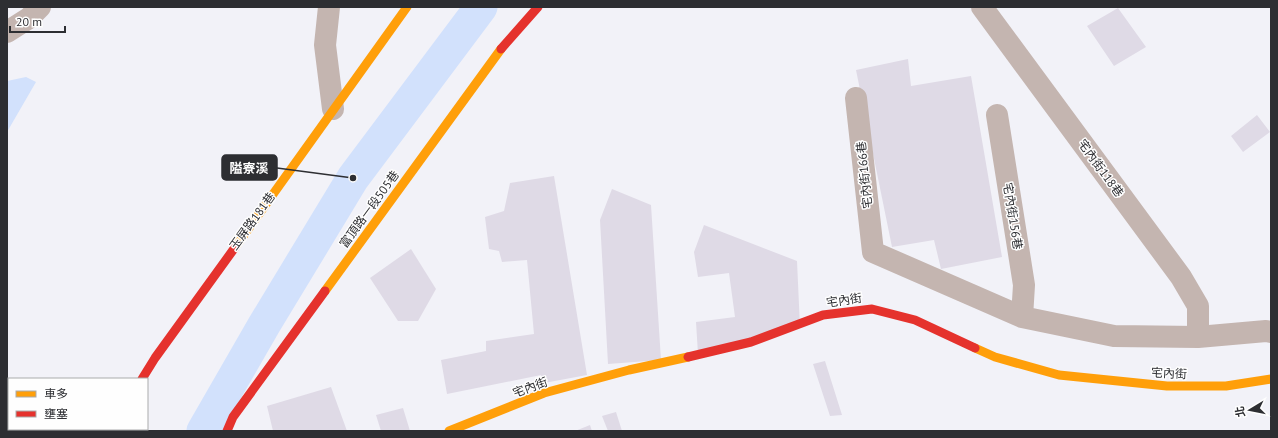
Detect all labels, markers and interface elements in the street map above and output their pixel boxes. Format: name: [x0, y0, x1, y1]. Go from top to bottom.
scale bar: [10, 8, 65, 34]
text: 20 m: [16, 14, 42, 29]
street label: 宅內街118巷: [1075, 136, 1127, 200]
street label: 宅內街166巷: [853, 141, 875, 209]
callout: 隘寮溪: [222, 155, 277, 180]
text: 隘寮溪: [229, 160, 269, 177]
street label: 富頂路一段505巷: [336, 168, 402, 250]
street label: 宅內街156巷: [1000, 181, 1026, 251]
street label: 玉屏路181巷: [226, 189, 278, 253]
street label: 宅內街: [825, 290, 863, 310]
street label: 宅內街: [1151, 365, 1187, 381]
street label: 宅內街: [511, 374, 549, 400]
legend: [8, 378, 148, 430]
text: 車多: [44, 386, 68, 401]
north arrow: [1230, 390, 1270, 430]
text: 北: [1232, 405, 1248, 418]
text: 壅塞: [44, 406, 68, 421]

